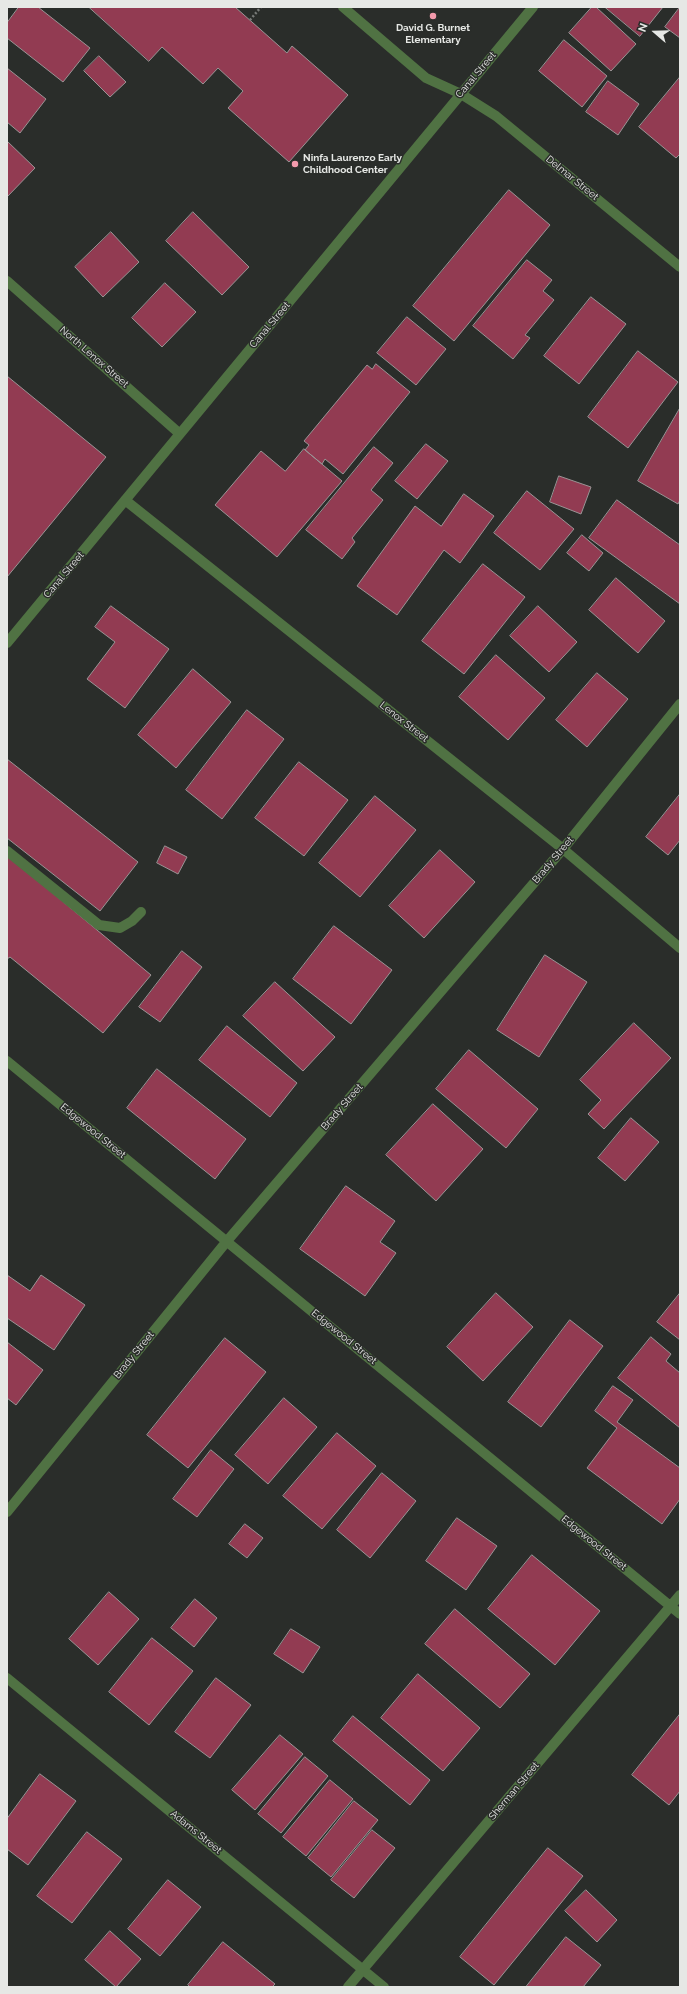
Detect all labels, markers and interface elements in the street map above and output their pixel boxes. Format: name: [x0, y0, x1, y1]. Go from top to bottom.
marker: David G. Burnet Elementary: [428, 11, 438, 21]
north arrow: [635, 12, 675, 52]
place label: David G. Burnet Elementary: [396, 22, 470, 46]
text: N: [636, 22, 651, 34]
street label: Canal Street: [453, 49, 499, 101]
place label: Ninfa Laurenzo Early Childhood Center: [303, 152, 402, 176]
street label: Delmar Street: [543, 153, 601, 203]
marker: Ninfa Laurenzo Early Childhood Center: [290, 159, 300, 169]
street label: Canal Street: [247, 299, 293, 351]
street label: North Lenox Street: [57, 324, 131, 390]
street label: Canal Street: [41, 549, 87, 601]
street label: Lenox Street: [377, 699, 431, 745]
street label: Brady Street: [530, 834, 576, 886]
street label: Brady Street: [319, 1081, 365, 1133]
street label: Edgewood Street: [58, 1101, 128, 1161]
street label: Edgewood Street: [309, 1307, 379, 1367]
street label: Brady Street: [111, 1329, 157, 1381]
street label: Edgewood Street: [559, 1513, 629, 1573]
street label: Sherman Street: [486, 1760, 542, 1822]
street label: Adams Street: [168, 1808, 224, 1856]

